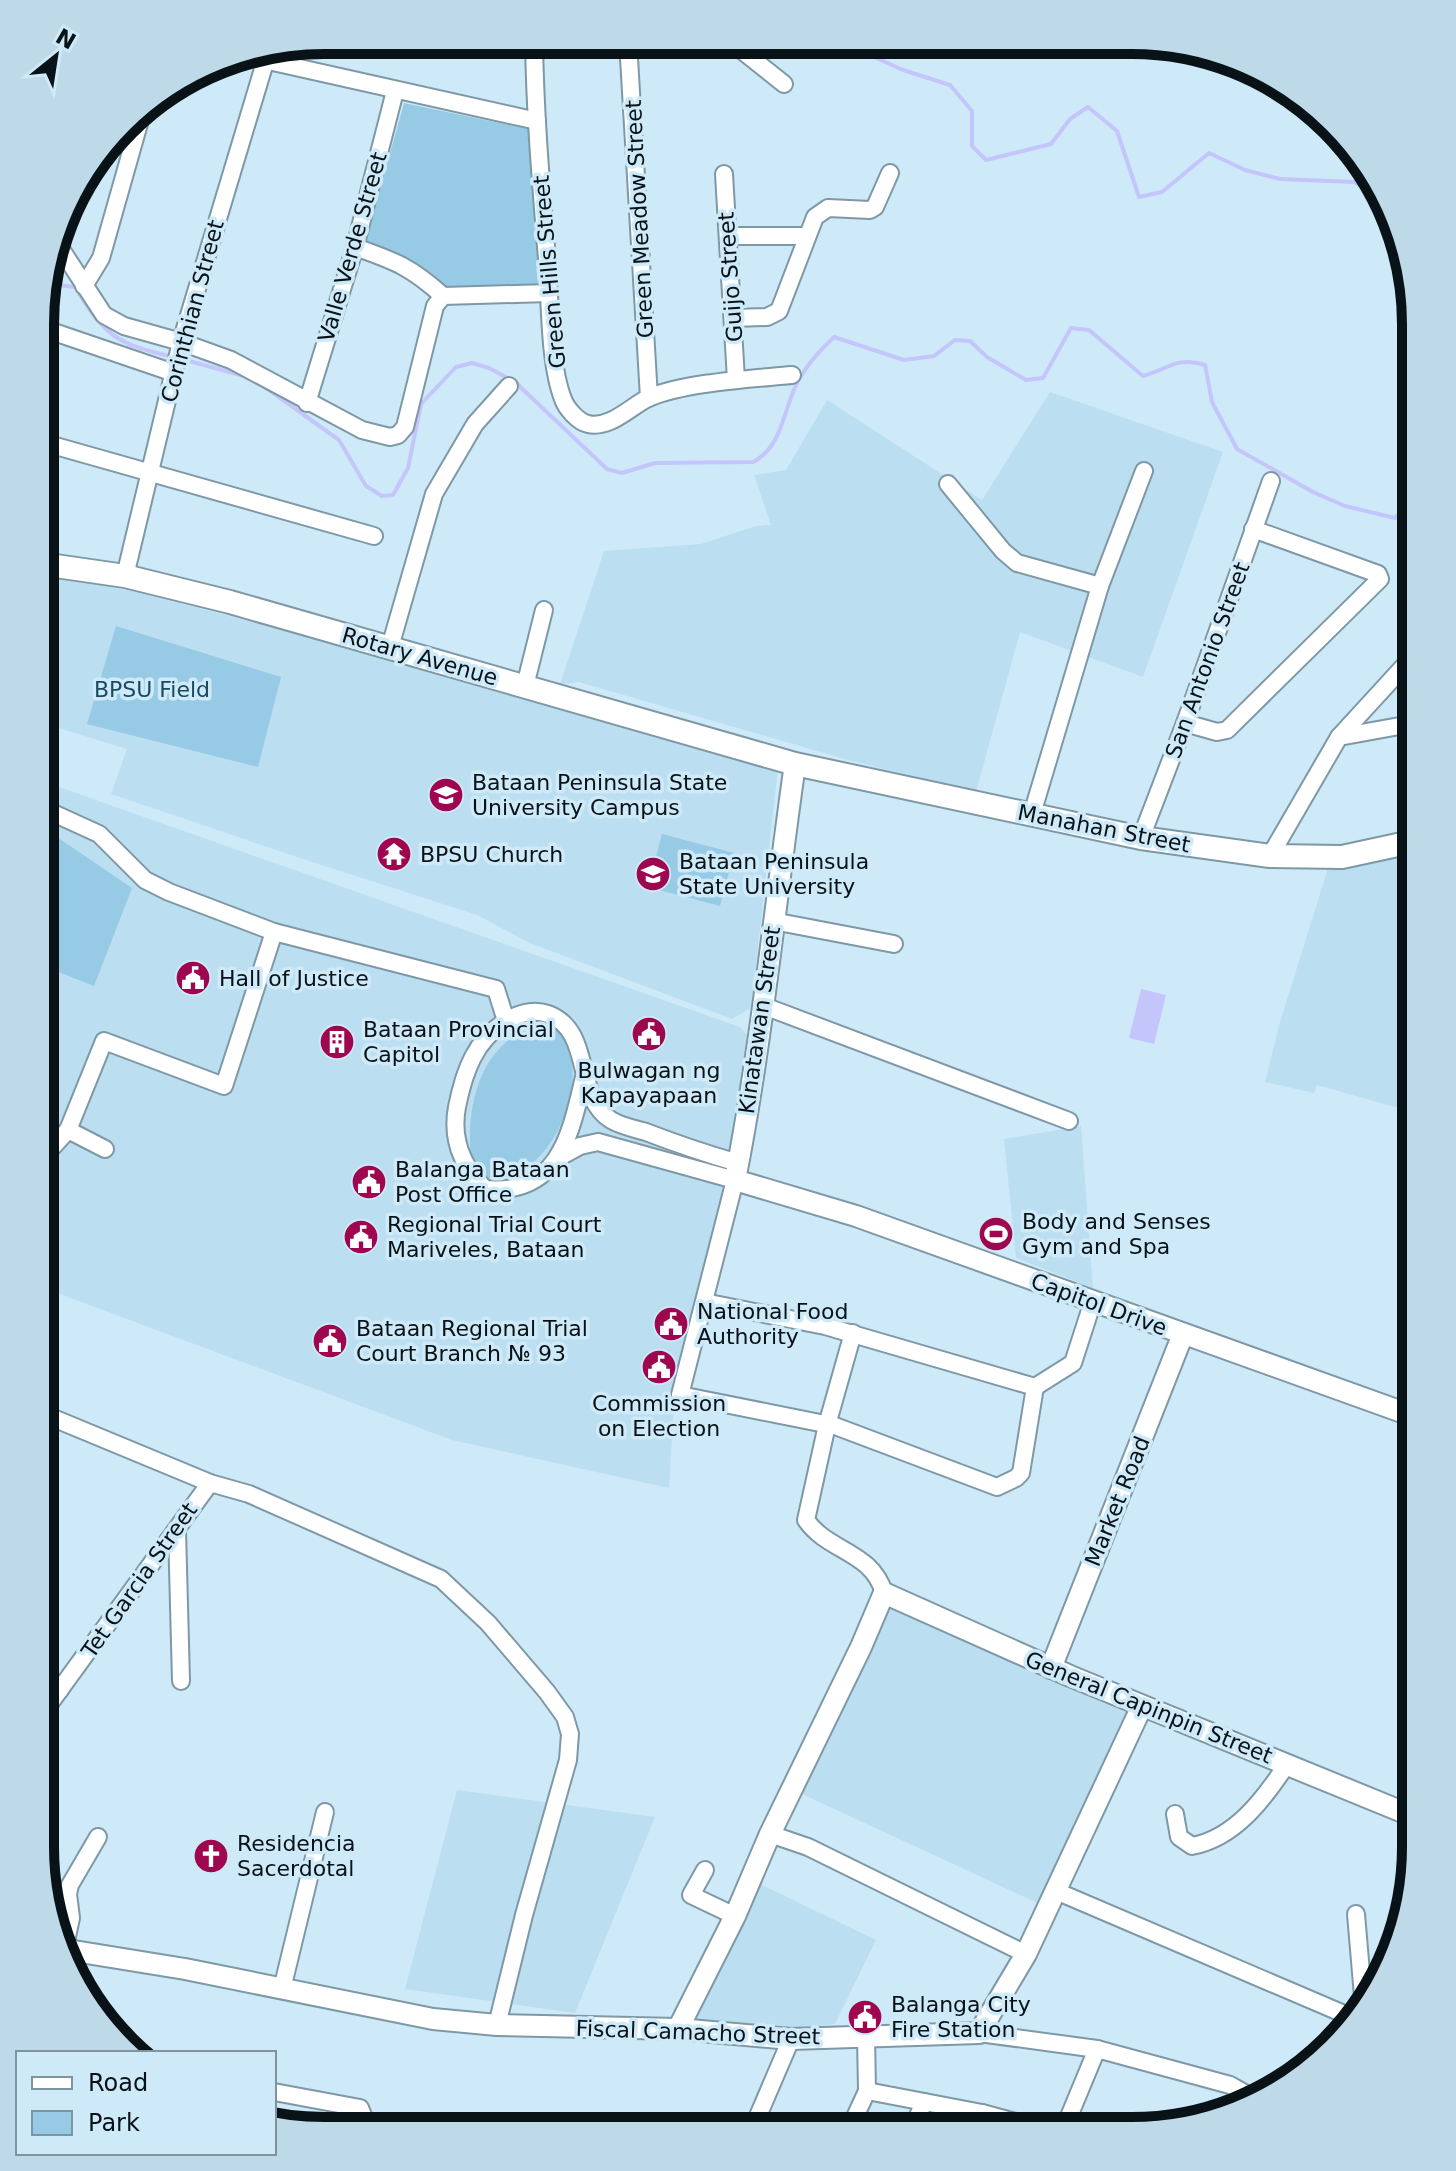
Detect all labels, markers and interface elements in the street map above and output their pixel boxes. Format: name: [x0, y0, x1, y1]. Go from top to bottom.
north arrow: [16, 16, 96, 96]
text: N: [52, 24, 80, 55]
street label: Green Meadow Street: [621, 99, 658, 339]
street label: Valle Verde Street: [313, 149, 392, 345]
street label: Green Hills Street: [529, 174, 570, 370]
street label: Guijo Street: [713, 211, 748, 343]
street label: Corinthian Street: [156, 217, 229, 405]
street label: San Antonio Street: [1160, 558, 1255, 762]
street label: Rotary Avenue: [339, 622, 501, 691]
park label: BPSU Field: [94, 677, 210, 702]
place label: Bataan Peninsula State University Campus: [472, 770, 727, 820]
school or university icon: Bataan Peninsula State University Campus: [427, 776, 465, 814]
street label: Manahan Street: [1016, 800, 1193, 858]
temple icon: BPSU Church: [375, 835, 413, 873]
place label: BPSU Church: [420, 842, 563, 867]
place label: Bataan Peninsula State University: [679, 849, 869, 899]
school or university icon: Bataan Peninsula State University: [634, 855, 672, 893]
street label: Kinatawan Street: [734, 924, 785, 1116]
public building icon: Hall of Justice: [174, 959, 212, 997]
place label: Hall of Justice: [219, 966, 369, 991]
public building icon: Bulwagan ng Kapayapaan: [630, 1015, 668, 1053]
place label: Bataan Provincial Capitol: [363, 1017, 554, 1067]
building icon: Bataan Provincial Capitol: [318, 1023, 356, 1061]
place label: Bulwagan ng Kapayapaan: [578, 1058, 720, 1108]
place label: Balanga Bataan Post Office: [395, 1157, 570, 1207]
public building icon: Balanga Bataan Post Office: [350, 1163, 388, 1201]
place label: Body and Senses Gym and Spa: [1022, 1209, 1211, 1259]
place label: Regional Trial Court Mariveles, Bataan: [387, 1212, 602, 1262]
sports icon: Body and Senses Gym and Spa: [977, 1215, 1015, 1253]
public building icon: Regional Trial Court Mariveles, Bataan: [342, 1218, 380, 1256]
street label: Capitol Drive: [1027, 1268, 1170, 1341]
place label: National Food Authority: [697, 1299, 848, 1349]
public building icon: National Food Authority: [652, 1305, 690, 1343]
place label: Bataan Regional Trial Court Branch № 93: [356, 1316, 588, 1366]
public building icon: Bataan Regional Trial Court Branch № 93: [311, 1322, 349, 1360]
public building icon: Commission on Election: [640, 1348, 678, 1386]
place label: Commission on Election: [592, 1391, 726, 1441]
street label: Market Road: [1080, 1433, 1155, 1570]
street label: Tet Garcia Street: [76, 1498, 202, 1663]
street label: General Capinpin Street: [1022, 1646, 1276, 1769]
place label: Residencia Sacerdotal: [237, 1831, 356, 1881]
church icon: Residencia Sacerdotal: [192, 1837, 230, 1875]
place label: Balanga City Fire Station: [891, 1992, 1031, 2042]
public building icon: Balanga City Fire Station: [846, 1998, 884, 2036]
street label: Fiscal Camacho Street: [575, 2016, 821, 2049]
legend: [16, 2051, 276, 2155]
text: Road: [88, 2069, 148, 2097]
text: Park: [88, 2109, 140, 2137]

